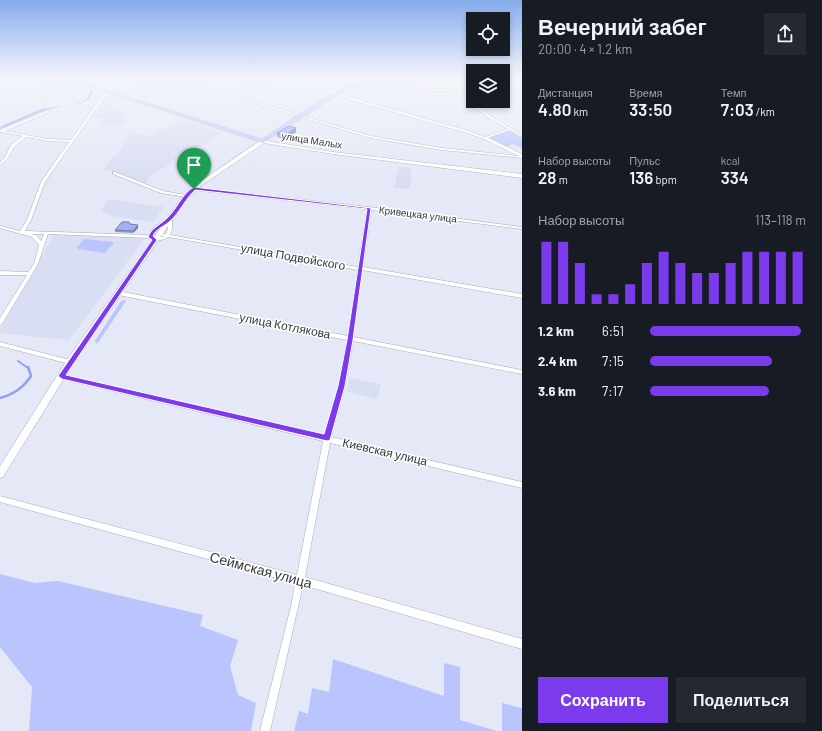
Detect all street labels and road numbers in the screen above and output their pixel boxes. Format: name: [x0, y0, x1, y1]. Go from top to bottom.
street label: улица Малых: [281, 129, 343, 151]
street label: Кривецкая улица: [378, 203, 458, 225]
street label: улица Подвойского: [240, 240, 347, 273]
street label: улица Котлякова: [238, 309, 332, 342]
street label: Киевская улица: [341, 434, 429, 469]
street label: Сеймская улица: [208, 548, 314, 591]

